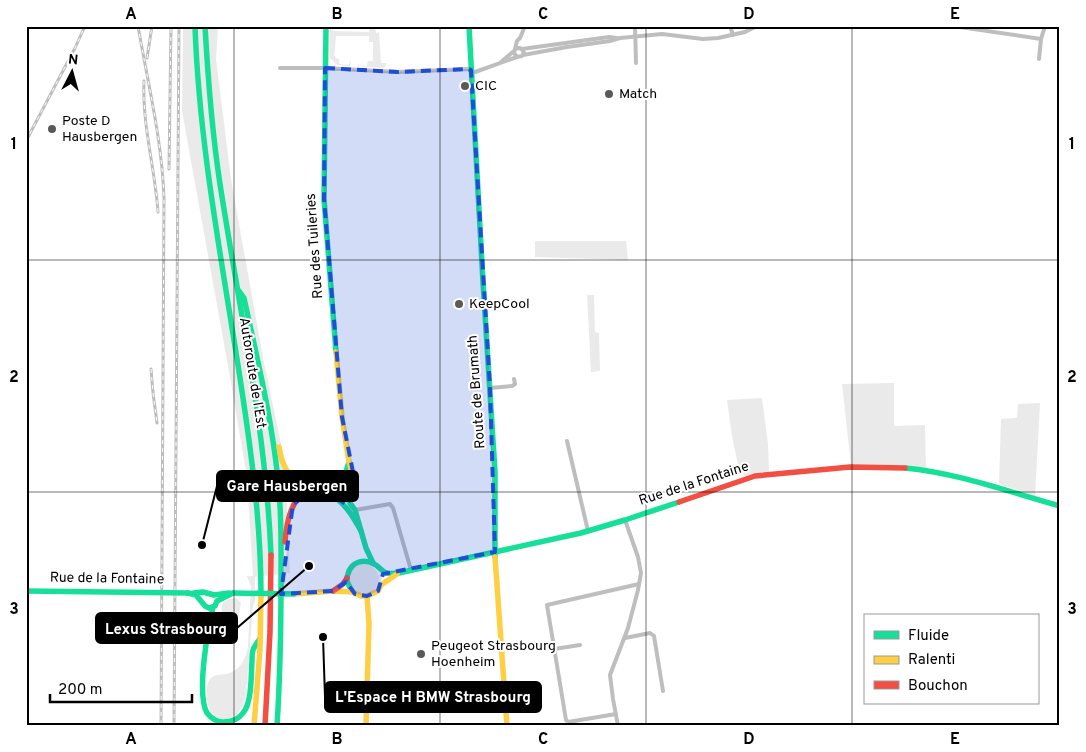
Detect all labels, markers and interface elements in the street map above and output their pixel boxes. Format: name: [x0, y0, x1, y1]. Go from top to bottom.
text: A: [125, 5, 137, 25]
text: B: [331, 5, 343, 25]
text: C: [538, 5, 548, 25]
text: D: [743, 5, 755, 25]
text: E: [950, 5, 960, 25]
north arrow: [48, 48, 98, 98]
text: N: [67, 52, 79, 70]
place label: CIC: [475, 78, 497, 95]
marker: CIC: [459, 80, 471, 92]
place label: Match: [619, 86, 657, 103]
marker: Match: [603, 88, 615, 100]
place label: Poste D Hausbergen: [62, 113, 137, 146]
marker: Poste D Hausbergen: [46, 123, 58, 135]
text: 1: [11, 135, 17, 155]
text: 1: [1069, 135, 1075, 155]
street label: Rue des Tuileries: [303, 193, 327, 299]
place label: KeepCool: [469, 296, 530, 313]
marker: KeepCool: [453, 298, 465, 310]
street label: Autoroute de l’Est: [235, 316, 269, 430]
street label: Route de Brumath: [465, 335, 489, 449]
text: 2: [9, 368, 19, 388]
text: 2: [1067, 368, 1077, 388]
street label: Rue de la Fontaine: [637, 458, 751, 510]
callout: Gare Hausbergen: [217, 471, 358, 501]
text: Gare Hausbergen: [227, 478, 347, 497]
street label: Rue de la Fontaine: [50, 570, 164, 588]
text: 3: [9, 600, 19, 620]
text: 3: [1067, 600, 1077, 620]
callout: Lexus Strasbourg: [96, 613, 237, 643]
legend: [864, 614, 1038, 704]
text: Lexus Strasbourg: [105, 621, 227, 640]
text: Fluide: [908, 627, 949, 646]
place label: Peugeot Strasbourg Hoenheim: [431, 638, 556, 671]
marker: Peugeot Strasbourg Hoenheim: [415, 648, 427, 660]
text: Ralenti: [908, 651, 955, 670]
scale bar: [50, 672, 192, 704]
text: Bouchon: [908, 677, 968, 696]
text: 200 m: [58, 681, 103, 700]
callout: L'Espace H BMW Strasbourg: [325, 682, 541, 712]
text: L'Espace H BMW Strasbourg: [335, 689, 531, 708]
text: A: [125, 730, 137, 750]
text: B: [331, 730, 343, 750]
text: C: [538, 730, 548, 750]
text: D: [743, 730, 755, 750]
text: E: [950, 730, 960, 750]

